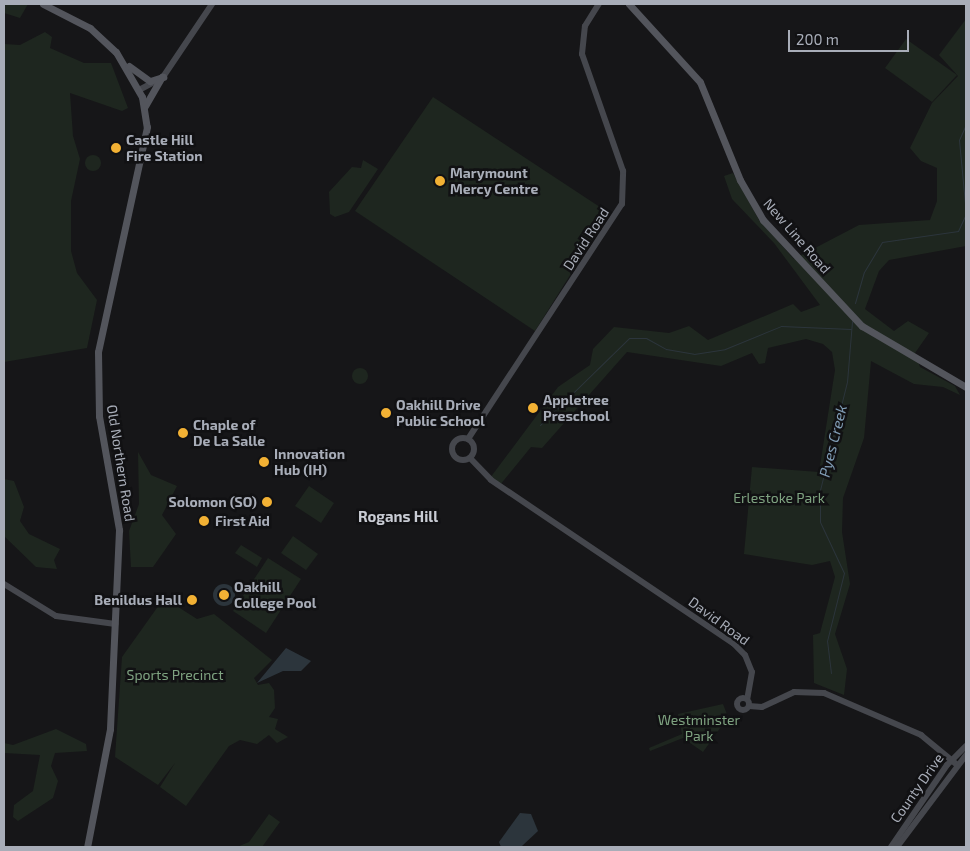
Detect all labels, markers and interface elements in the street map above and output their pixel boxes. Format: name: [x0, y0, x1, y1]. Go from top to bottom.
scale bar: [790, 20, 911, 52]
text: 200 m: [796, 30, 839, 48]
place label: Castle Hill Fire Station: [126, 132, 203, 164]
marker: Castle Hill Fire Station: [110, 142, 122, 154]
place label: Marymount Mercy Centre: [450, 165, 539, 198]
marker: Marymount Mercy Centre: [434, 175, 446, 187]
street label: New Line Road: [760, 195, 834, 277]
street label: David Road: [560, 205, 612, 273]
place label: Appletree Preschool: [543, 392, 609, 424]
place label: Oakhill Drive Public School: [396, 397, 485, 430]
marker: Appletree Preschool: [527, 402, 539, 414]
street label: Old Northern Road: [103, 403, 139, 523]
water label: Pyes Creek: [815, 403, 851, 479]
marker: Oakhill Drive Public School: [380, 407, 392, 419]
place label: Chaple of De La Salle: [193, 417, 265, 450]
marker: Chaple of De La Salle: [177, 427, 189, 439]
place label: Innovation Hub (IH): [274, 446, 345, 478]
marker: Innovation Hub (IH): [258, 456, 270, 468]
park label: Erlestoke Park: [733, 490, 825, 506]
place label: Solomon (SO): [168, 494, 257, 510]
marker: Solomon (SO): [261, 496, 273, 508]
district label: Rogans Hill: [358, 508, 438, 526]
place label: First Aid: [215, 513, 270, 529]
marker: First Aid: [197, 514, 211, 528]
place label: Oakhill College Pool: [234, 579, 316, 612]
marker: Oakhill College Pool: [218, 589, 230, 601]
place label: Benildus Hall: [94, 592, 182, 608]
street label: David Road: [685, 593, 753, 649]
marker: Benildus Hall: [186, 594, 198, 606]
park label: Sports Precinct: [127, 667, 223, 683]
park label: Westminster Park: [658, 712, 740, 744]
street label: County Drive: [887, 750, 947, 826]

